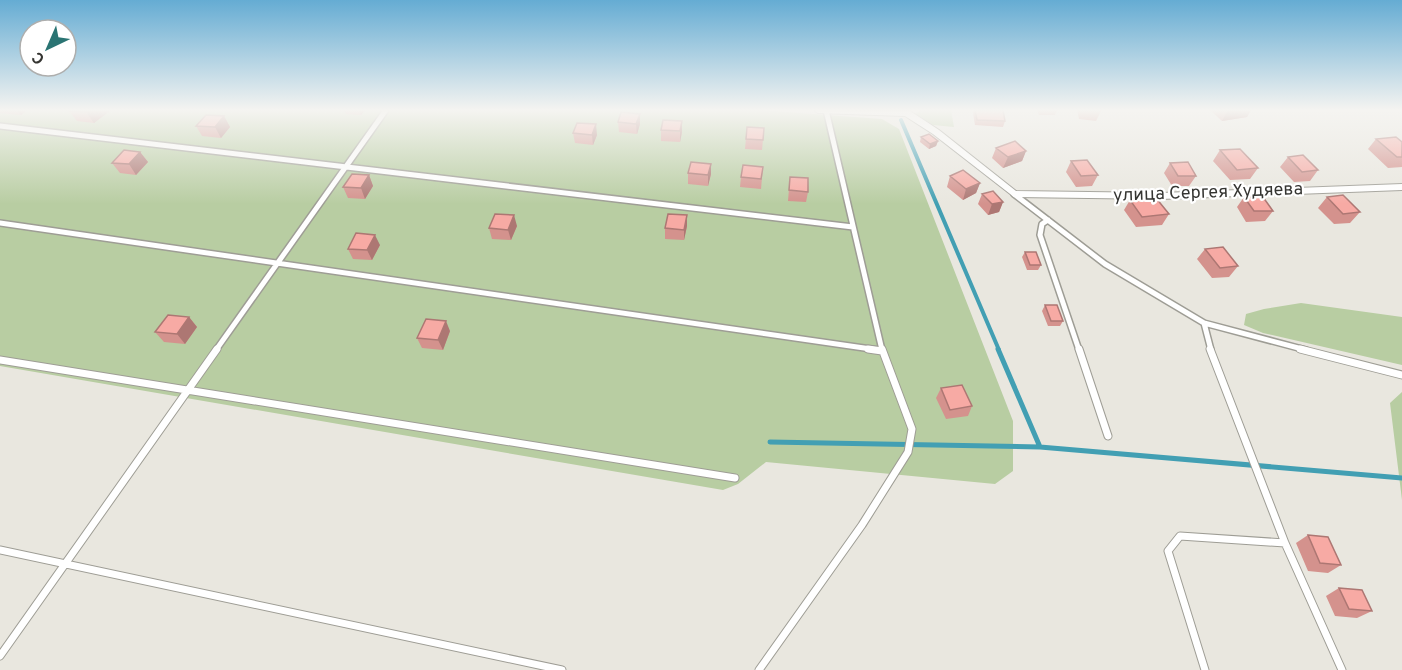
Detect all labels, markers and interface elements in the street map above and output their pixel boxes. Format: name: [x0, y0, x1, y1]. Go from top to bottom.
north arrow: [18, 18, 78, 78]
text: С: [28, 47, 50, 68]
street label: улица Сергея Худяева: [1113, 178, 1303, 208]

